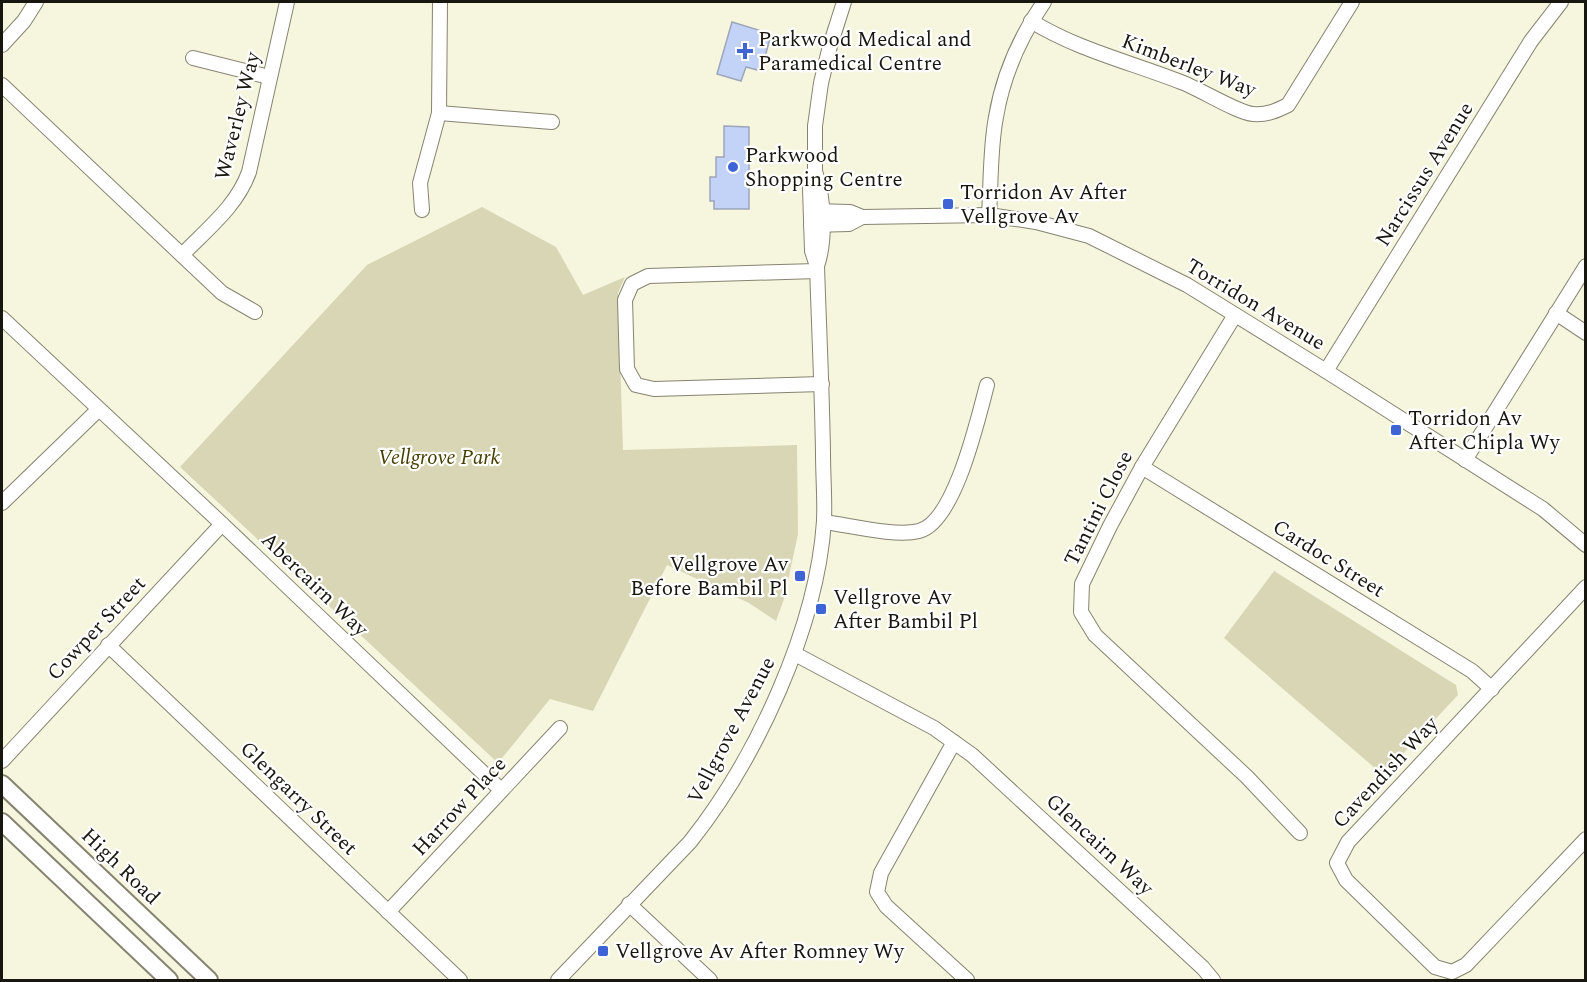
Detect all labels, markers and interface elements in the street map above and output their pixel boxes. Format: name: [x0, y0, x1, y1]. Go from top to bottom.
place label: Parkwood Medical and Paramedical Centre: [758, 24, 972, 80]
street label: Kimberley Way: [1117, 26, 1261, 107]
marker: Parkwood Medical and Paramedical Centre: [736, 42, 754, 60]
street label: Waverley Way: [207, 48, 270, 184]
street label: Narcissus Avenue: [1368, 96, 1482, 253]
place label: Parkwood Shopping Centre: [745, 140, 903, 196]
marker: Parkwood Shopping Centre: [726, 160, 740, 174]
place label: Torridon Av After Vellgrove Av: [960, 177, 1127, 233]
marker: Torridon Av After Vellgrove Av: [941, 197, 955, 211]
street label: Torridon Avenue: [1180, 251, 1331, 359]
place label: Torridon Av After Chipla Wy: [1408, 403, 1561, 459]
marker: Torridon Av After Chipla Wy: [1389, 423, 1403, 437]
park label: Vellgrove Park: [378, 442, 501, 474]
street label: Tantini Close: [1056, 445, 1142, 572]
street label: Cardoc Street: [1266, 512, 1391, 606]
street label: Abercairn Way: [253, 525, 376, 645]
place label: Vellgrove Av Before Bambil Pl: [630, 549, 789, 605]
street label: Cowper Street: [40, 569, 154, 688]
marker: Vellgrove Av Before Bambil Pl: [793, 569, 807, 583]
place label: Vellgrove Av After Bambil Pl: [833, 582, 978, 638]
marker: Vellgrove Av After Bambil Pl: [814, 602, 828, 616]
street label: Vellgrove Avenue: [680, 651, 784, 810]
street label: Cavendish Way: [1325, 709, 1447, 836]
street label: Glengarry Street: [232, 734, 365, 863]
street label: Harrow Place: [405, 750, 515, 864]
street label: Glencairn Way: [1038, 786, 1161, 904]
street label: High Road: [73, 821, 167, 913]
place label: Vellgrove Av After Romney Wy: [615, 936, 905, 968]
marker: Vellgrove Av After Romney Wy: [596, 944, 610, 958]

